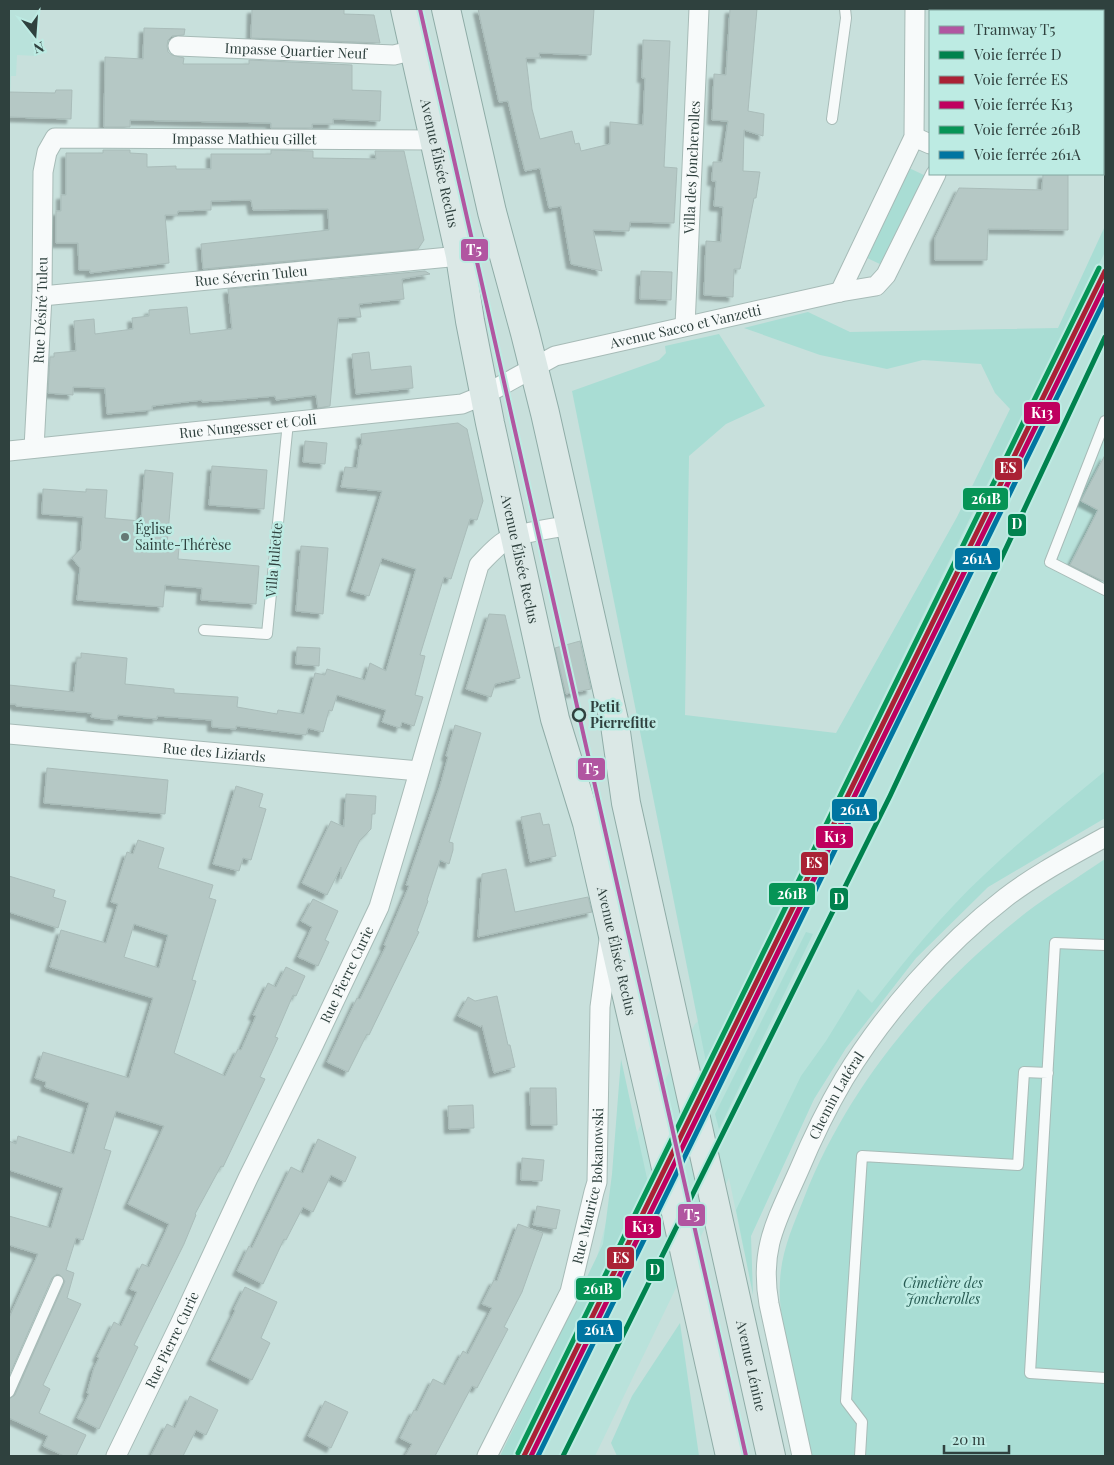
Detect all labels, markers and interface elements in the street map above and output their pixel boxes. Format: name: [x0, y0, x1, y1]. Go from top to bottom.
north arrow: [10, 10, 60, 60]
legend: [929, 10, 1104, 175]
text: Tramway T5: [974, 19, 1056, 39]
text: N: [31, 37, 47, 58]
street label: Impasse Quartier Neuf: [224, 38, 369, 63]
text: Voie ferrée D: [973, 44, 1062, 64]
text: Voie ferrée ES: [973, 69, 1068, 89]
text: Voie ferrée K13: [973, 94, 1073, 114]
street label: Avenue Élisée Reclus: [416, 96, 463, 229]
street label: Villa des Joncherolles: [679, 100, 704, 235]
text: Voie ferrée 261B: [973, 119, 1081, 139]
street label: Impasse Mathieu Gillet: [172, 129, 318, 148]
text: Voie ferrée 261A: [973, 144, 1081, 164]
line badge: T5: [460, 238, 489, 262]
text: T5: [466, 240, 482, 259]
street label: Rue Désiré Tuleu: [28, 257, 51, 364]
street label: Rue Séverin Tuleu: [194, 261, 308, 290]
street label: Avenue Sacco et Vanzetti: [607, 300, 763, 353]
line badge: K13: [1023, 401, 1061, 425]
text: K13: [1031, 403, 1053, 422]
street label: Rue Nungesser et Coli: [178, 409, 317, 442]
line badge: ES: [994, 457, 1023, 481]
text: ES: [999, 458, 1017, 477]
line badge: 261B: [962, 487, 1009, 511]
text: 261B: [971, 489, 1001, 508]
street label: Avenue Élisée Reclus: [497, 492, 544, 625]
line badge: D: [1007, 513, 1027, 537]
text: D: [1012, 514, 1023, 533]
place label: Église Sainte-Thérèse: [135, 519, 231, 554]
street label: Villa Juliette: [261, 522, 286, 599]
marker: Église Sainte-Thérèse: [119, 531, 131, 543]
line badge: 261A: [954, 547, 1001, 571]
text: 261A: [962, 549, 993, 568]
place label: Petit Pierrefitte: [590, 697, 656, 732]
marker: Petit Pierrefitte: [572, 708, 586, 722]
street label: Rue des Liziards: [162, 738, 266, 766]
line badge: T5: [577, 757, 606, 781]
text: T5: [583, 759, 599, 778]
line badge: 261A: [831, 798, 878, 822]
text: 261A: [840, 800, 871, 819]
line badge: K13: [815, 825, 854, 849]
text: K13: [824, 827, 846, 846]
line badge: ES: [800, 851, 829, 876]
text: ES: [805, 853, 823, 872]
line badge: 261B: [768, 882, 816, 906]
street label: Avenue Élisée Reclus: [593, 884, 641, 1017]
text: 261B: [777, 884, 807, 903]
line badge: D: [829, 887, 849, 911]
text: D: [834, 889, 845, 908]
street label: Rue Pierre Curie: [315, 923, 378, 1026]
street label: Chemin Latéral: [804, 1048, 868, 1142]
street label: Rue Maurice Bokanowski: [567, 1108, 607, 1266]
line badge: T5: [677, 1203, 706, 1227]
text: T5: [684, 1205, 700, 1224]
line badge: K13: [624, 1215, 662, 1239]
text: K13: [632, 1217, 654, 1236]
line badge: ES: [606, 1246, 635, 1270]
text: ES: [612, 1248, 630, 1267]
line badge: D: [645, 1258, 665, 1282]
text: D: [650, 1260, 661, 1279]
park label: Cimetière des Joncherolles: [903, 1273, 984, 1308]
line badge: 261B: [575, 1277, 622, 1301]
text: 261B: [583, 1279, 613, 1298]
street label: Rue Pierre Curie: [140, 1288, 203, 1391]
street label: Avenue Lénine: [732, 1317, 771, 1413]
line badge: 261A: [576, 1319, 623, 1343]
text: 261A: [584, 1320, 615, 1339]
scale bar: [944, 1422, 1009, 1454]
text: 20 m: [952, 1429, 986, 1449]

